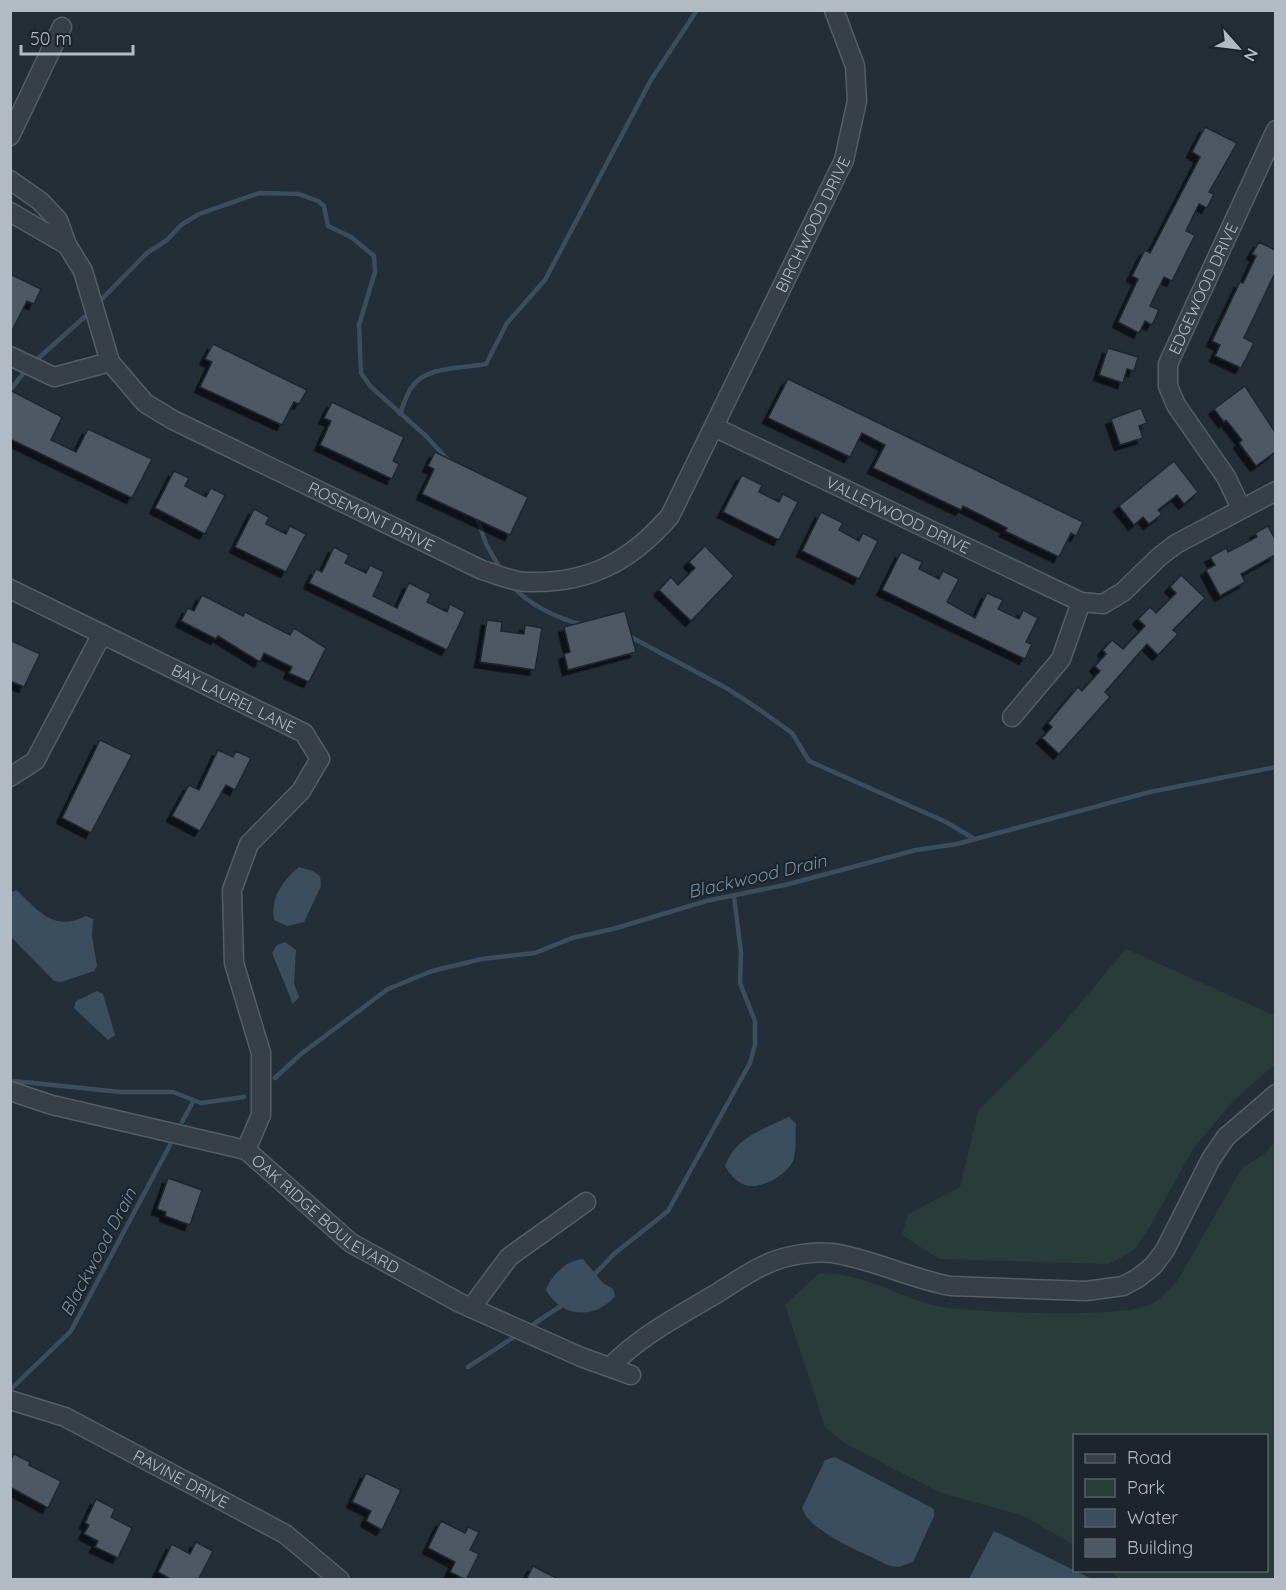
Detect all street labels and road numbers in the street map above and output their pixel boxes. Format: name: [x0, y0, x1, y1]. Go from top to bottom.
street label: BIRCHWOOD DRIVE: [771, 153, 854, 296]
street label: EDGEWOOD DRIVE: [1164, 219, 1242, 357]
street label: VALLEYWOOD DRIVE: [823, 472, 973, 558]
street label: ROSEMONT DRIVE: [305, 477, 438, 555]
street label: BAY LAUREL LANE: [168, 660, 299, 737]
street label: OAK RIDGE BOULEVARD: [248, 1150, 403, 1278]
street label: RAVINE DRIVE: [130, 1445, 232, 1512]

